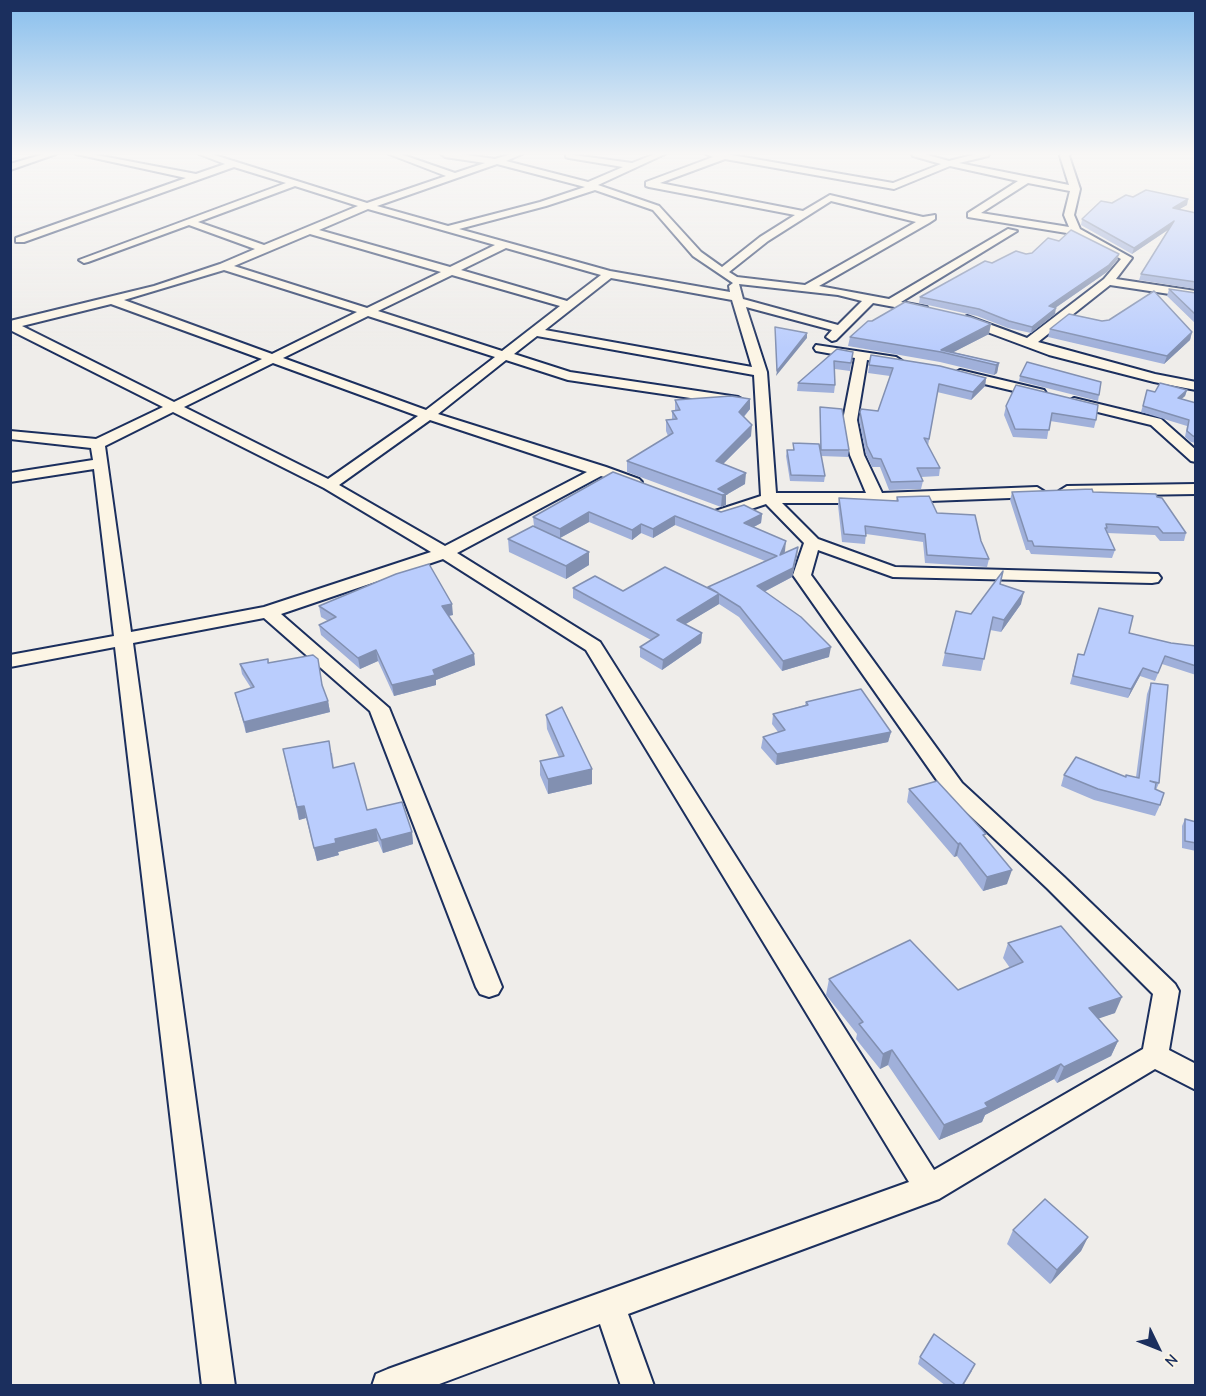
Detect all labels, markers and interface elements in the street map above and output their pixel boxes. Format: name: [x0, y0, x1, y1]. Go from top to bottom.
north arrow: [1128, 1318, 1188, 1378]
text: N: [1161, 1350, 1181, 1370]

